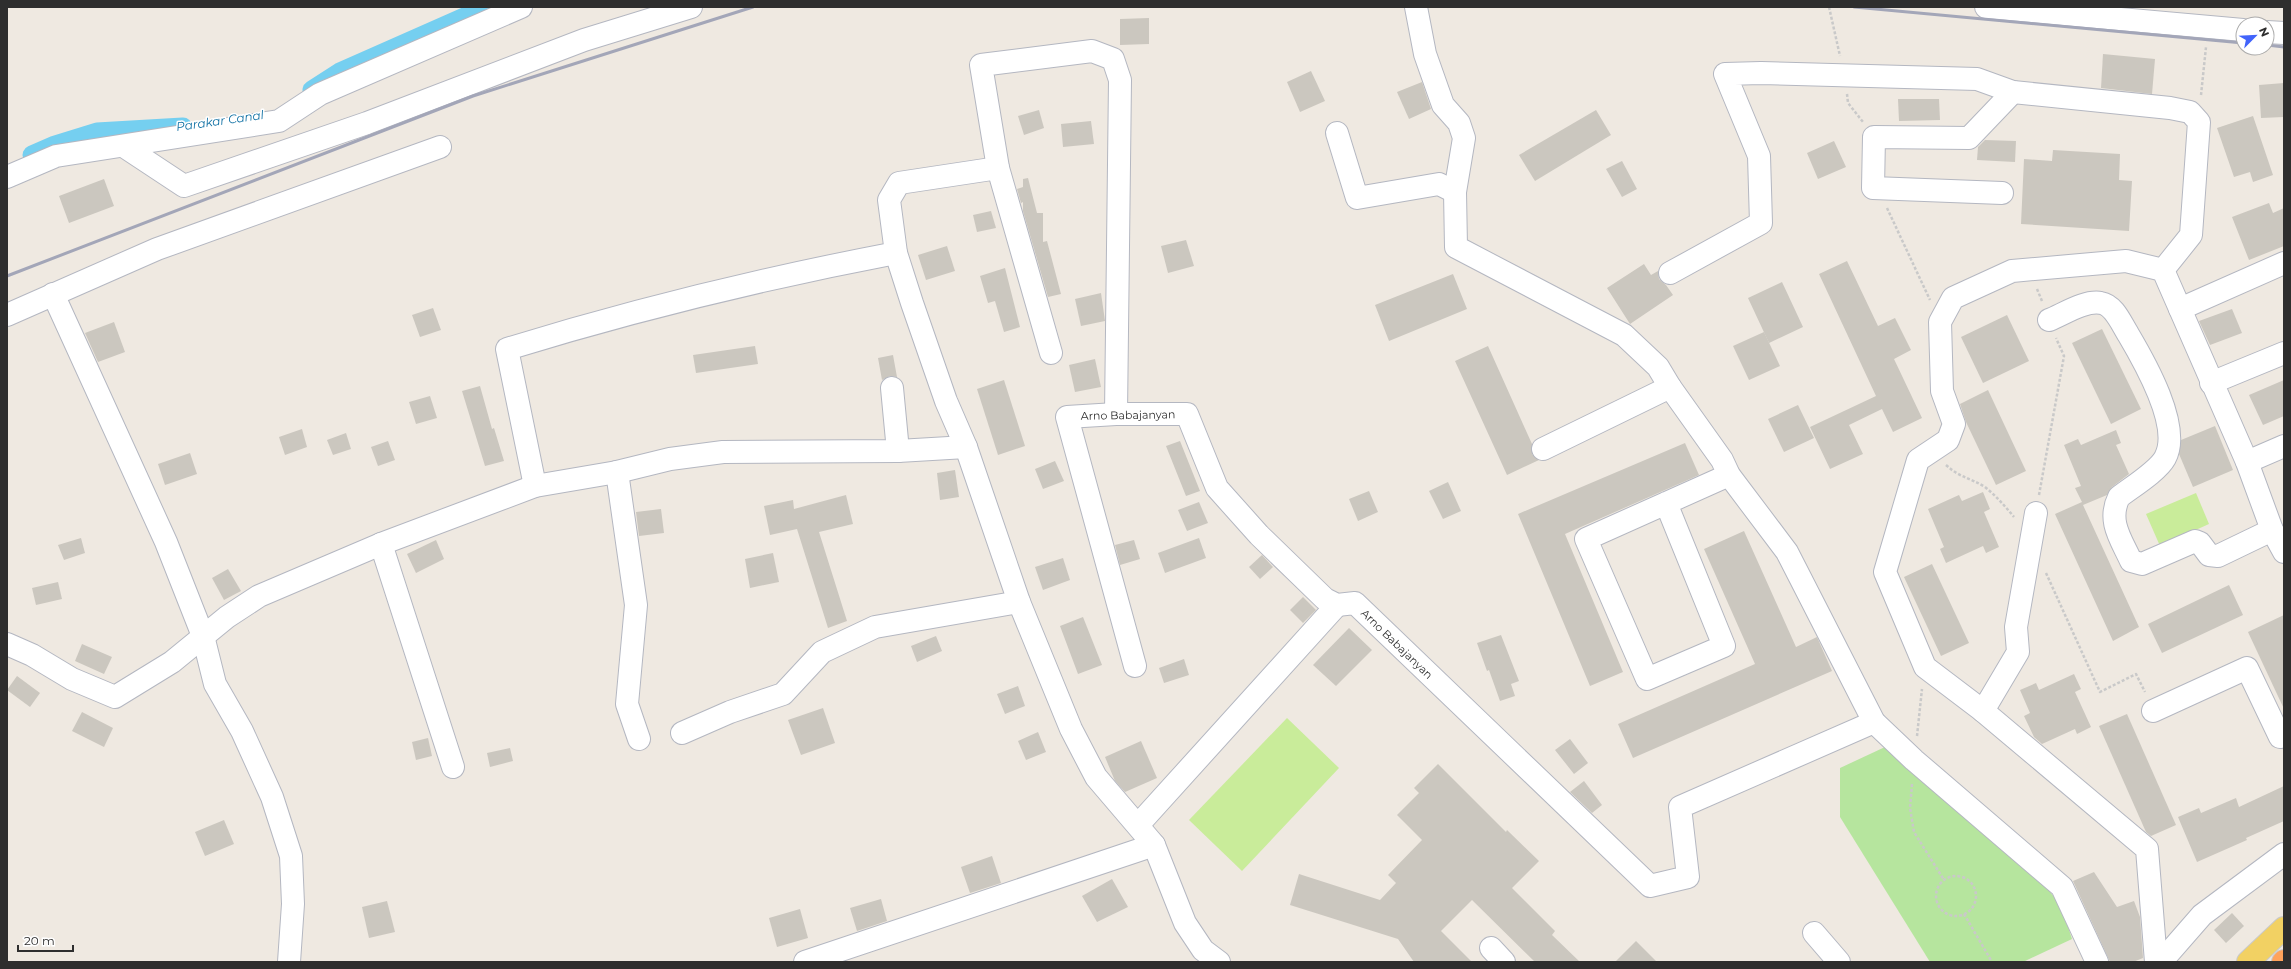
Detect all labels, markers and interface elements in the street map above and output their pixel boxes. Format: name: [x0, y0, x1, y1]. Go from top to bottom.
north arrow: [2235, 16, 2275, 56]
text: N: [2256, 25, 2272, 39]
water label: Parakar Canal: [175, 107, 265, 134]
street label: Arno Babajanyan: [1081, 407, 1175, 423]
street label: Arno Babajanyan: [1358, 606, 1436, 682]
scale bar: [18, 927, 73, 953]
text: 20 m: [24, 933, 55, 948]

